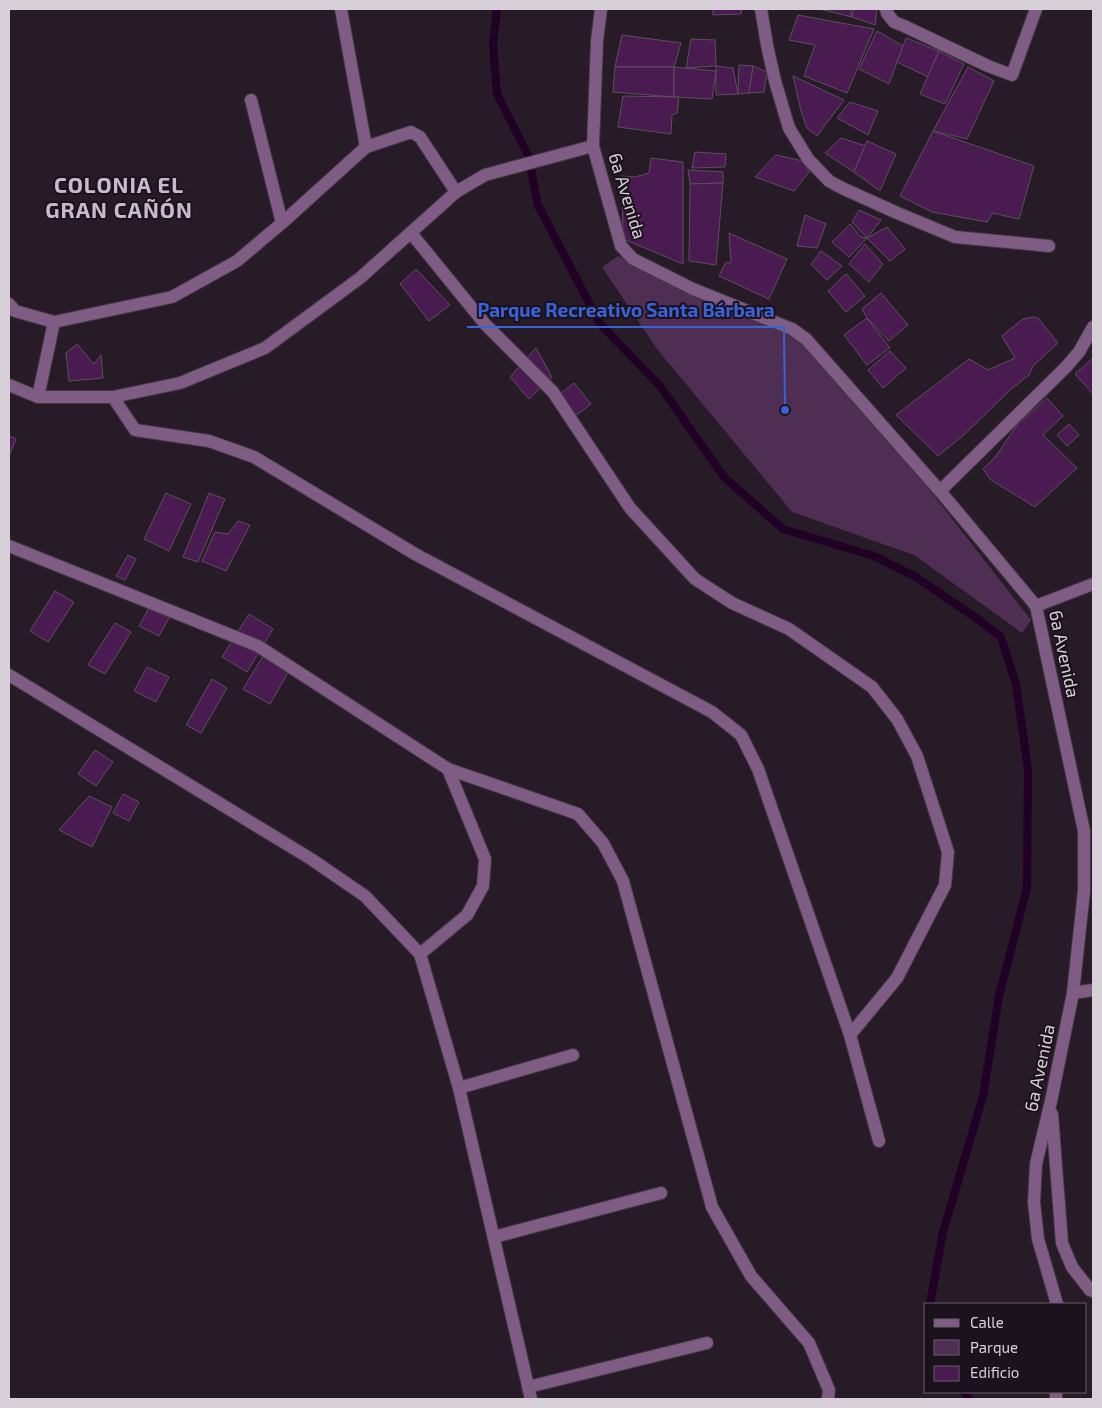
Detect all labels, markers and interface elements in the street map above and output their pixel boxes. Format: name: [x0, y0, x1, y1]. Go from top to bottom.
street label: 6a Avenida: [604, 150, 651, 241]
district label: COLONIA EL GRAN CAÑÓN: [45, 171, 193, 222]
callout: Parque Recreativo Santa Bárbara: [467, 293, 784, 327]
text: Parque Recreativo Santa Bárbara: [477, 298, 775, 321]
street label: 6a Avenida: [1045, 608, 1085, 700]
street label: 6a Avenida: [1019, 1022, 1059, 1114]
legend: [924, 1303, 1087, 1393]
text: Calle: [970, 1313, 1004, 1331]
text: Parque: [970, 1338, 1018, 1356]
text: Edificio: [970, 1363, 1019, 1381]

